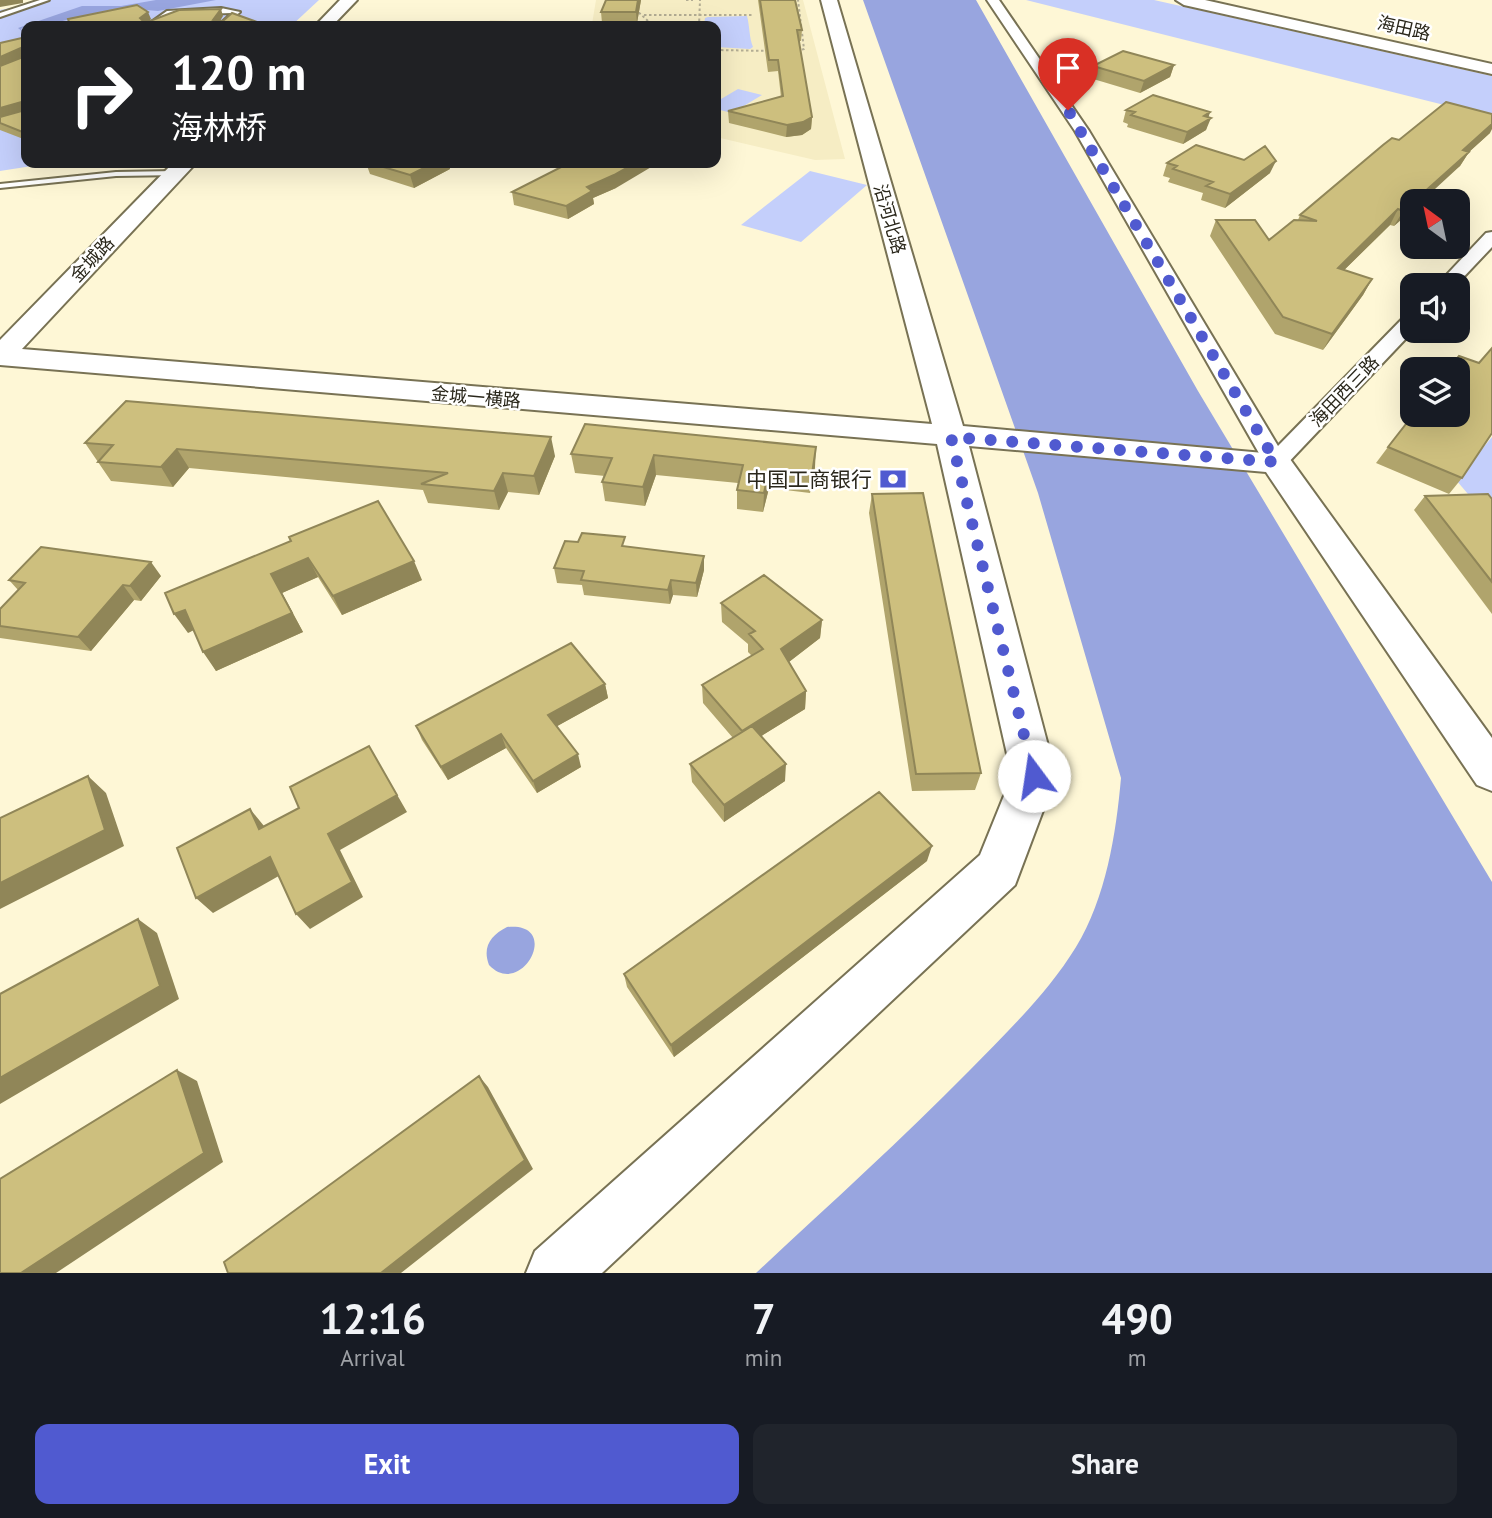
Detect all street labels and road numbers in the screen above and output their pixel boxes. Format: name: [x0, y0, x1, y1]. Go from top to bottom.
street label: 海田路: [1375, 11, 1433, 45]
street label: 沿河北路: [869, 181, 911, 257]
street label: 金城路: [65, 231, 119, 287]
street label: 海田西三路: [1304, 351, 1384, 431]
street label: 金城一横路: [430, 382, 522, 412]

